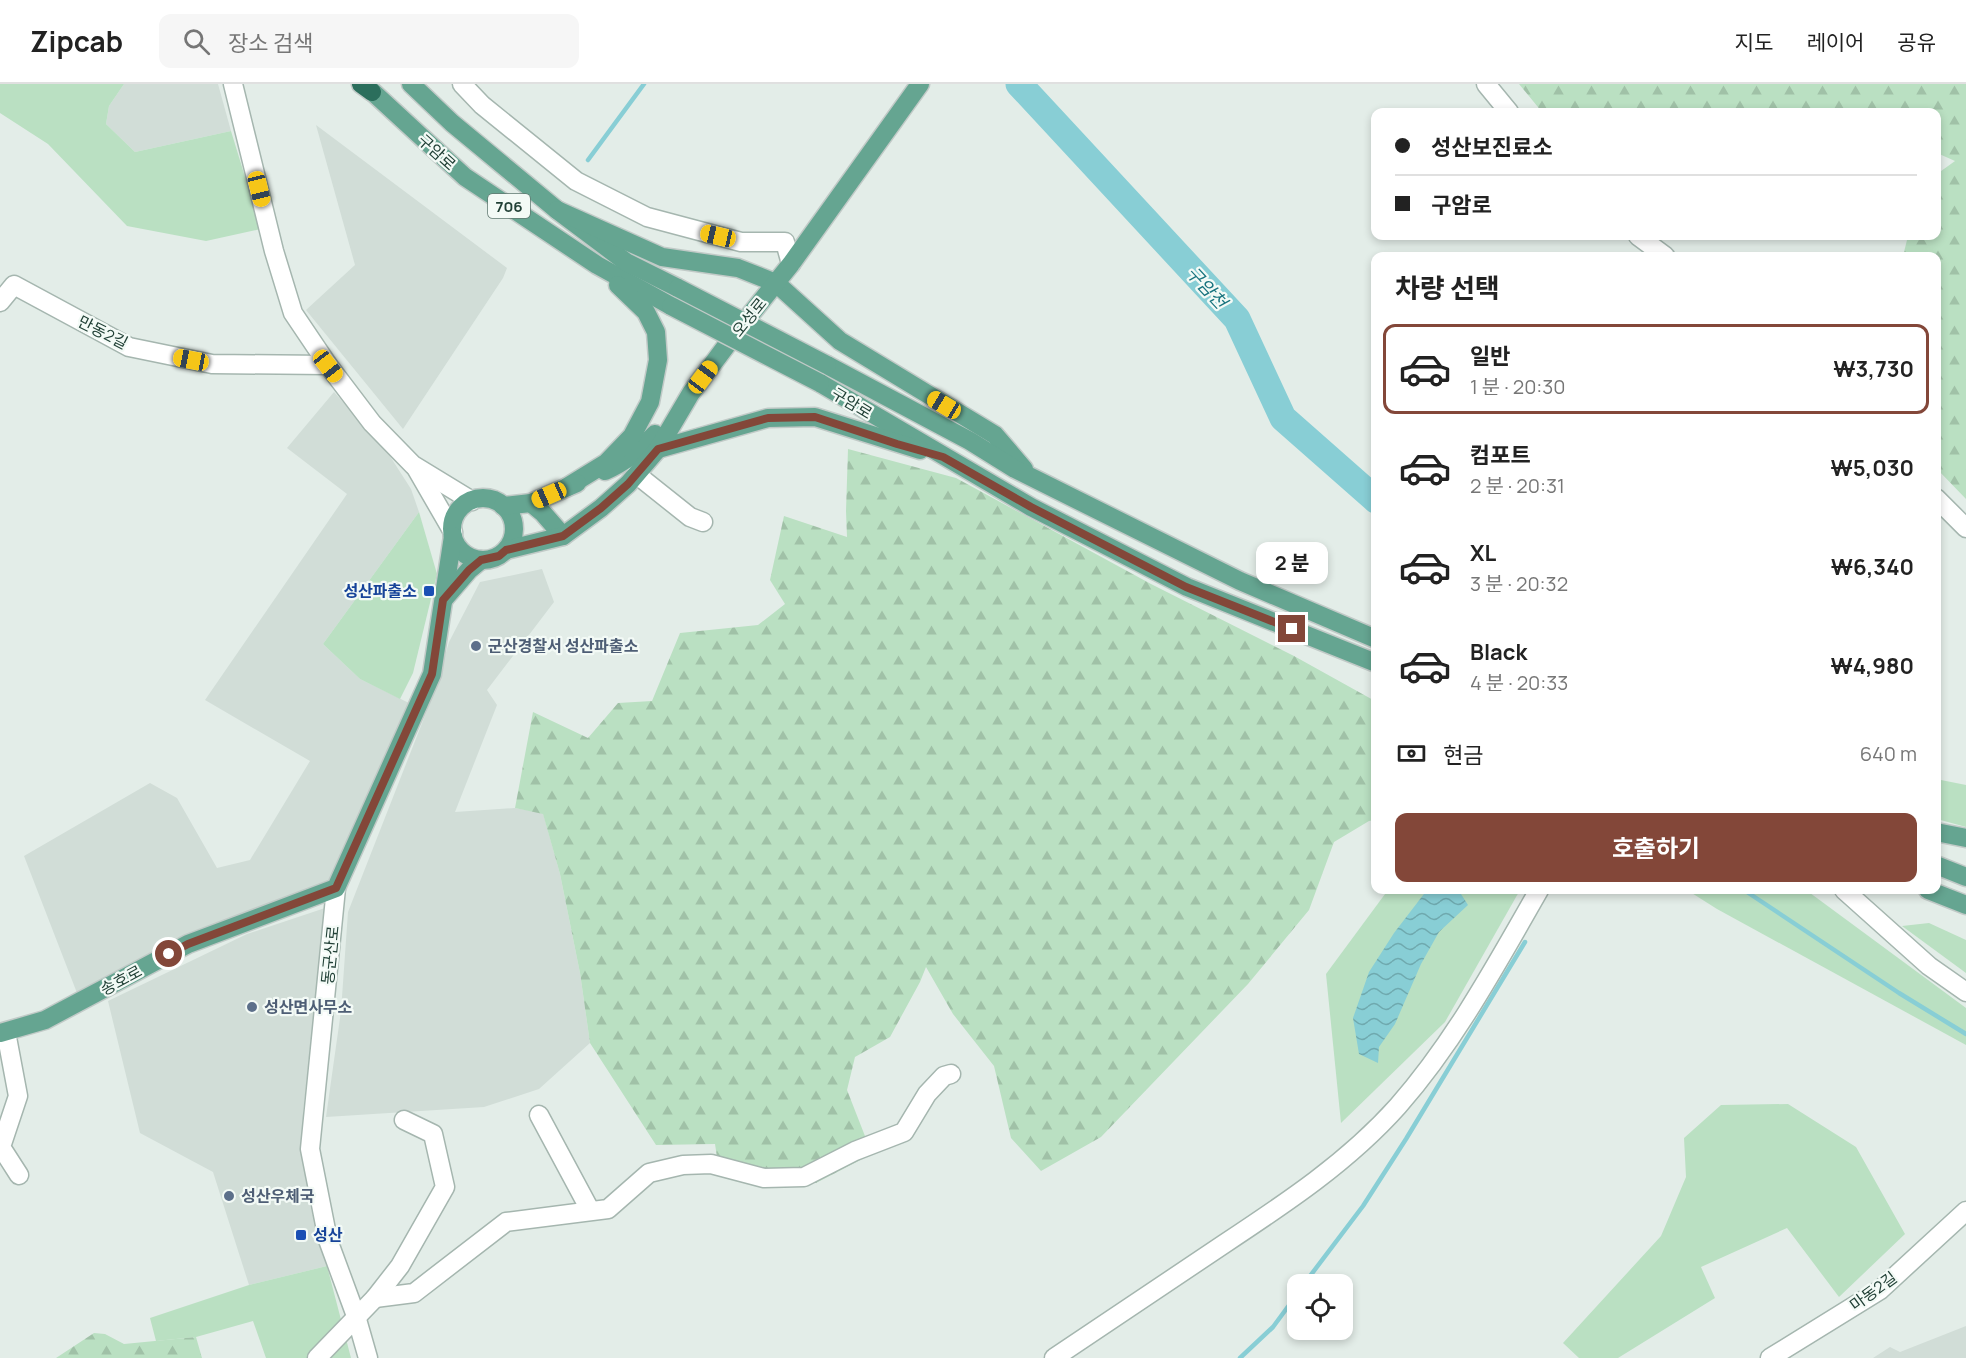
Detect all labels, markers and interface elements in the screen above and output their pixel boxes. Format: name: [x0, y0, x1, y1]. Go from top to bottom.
search box: [159, 14, 579, 68]
text: Zipcab: [30, 22, 123, 60]
icon: search: [180, 25, 213, 58]
text: 장소 검색: [228, 28, 313, 58]
text: 지도: [1735, 28, 1773, 56]
text: 레이어: [1806, 28, 1864, 56]
text: 공유: [1897, 28, 1936, 56]
street label: 구암로: [413, 129, 461, 175]
text: 성산보진료소: [1431, 132, 1552, 162]
car: [246, 169, 272, 209]
text: 구암로: [1431, 190, 1492, 220]
road number: 706: [488, 194, 530, 218]
car: [698, 223, 738, 249]
water label: 구암천: [1181, 261, 1234, 315]
text: 차량 선택: [1395, 269, 1500, 306]
street label: 오성로: [727, 293, 772, 341]
street label: 만동2길: [74, 310, 132, 354]
text: 일반: [1470, 341, 1510, 371]
icon: car: [1398, 342, 1452, 396]
car: [310, 346, 346, 386]
car: [172, 348, 210, 372]
text: ₩3,730: [1833, 354, 1914, 384]
car: [685, 357, 721, 397]
text: 1 분 · 20:30: [1470, 373, 1566, 400]
street label: 구암로: [827, 382, 877, 424]
car: [924, 388, 964, 422]
text: 컴포트: [1470, 440, 1531, 470]
icon: car: [1398, 441, 1452, 495]
text: ₩5,030: [1830, 453, 1914, 483]
text: 2 분 · 20:31: [1470, 472, 1565, 499]
car: [529, 479, 569, 511]
text: XL: [1470, 538, 1496, 568]
icon: car: [1398, 540, 1452, 594]
callout: 2 분: [1256, 542, 1328, 584]
text: 2 분: [1275, 549, 1309, 576]
text: ₩6,340: [1831, 552, 1914, 582]
text: 3 분 · 20:32: [1470, 570, 1568, 597]
place label: 성산파출소: [343, 580, 417, 602]
marker: 성산파출소: [422, 584, 436, 598]
route end: [1278, 615, 1305, 642]
place label: 군산경찰서 성산파출소: [488, 635, 639, 657]
text: Black: [1470, 637, 1527, 667]
marker: 군산경찰서 성산파출소: [469, 639, 483, 653]
icon: car: [1398, 639, 1452, 693]
text: ₩4,980: [1830, 651, 1914, 681]
text: 4 분 · 20:33: [1470, 669, 1568, 696]
icon: cash: [1395, 737, 1428, 770]
text: 현금: [1443, 740, 1483, 770]
text: 640 m: [1860, 740, 1917, 767]
button: 호출하기: [1395, 813, 1917, 882]
street label: 동군산로: [316, 924, 344, 985]
route start: [155, 940, 182, 967]
street label: 송호로: [96, 960, 146, 1000]
place label: 성산면사무소: [264, 996, 353, 1018]
marker: 성산면사무소: [245, 1000, 259, 1014]
place label: 성산우체국: [241, 1185, 315, 1207]
marker: 성산우체국: [222, 1189, 236, 1203]
place label: 성산: [313, 1224, 343, 1246]
marker: 성산: [294, 1228, 308, 1242]
street label: 마동2길: [1845, 1266, 1901, 1316]
map controls: [1287, 1274, 1353, 1340]
button: locate: [1287, 1274, 1353, 1340]

